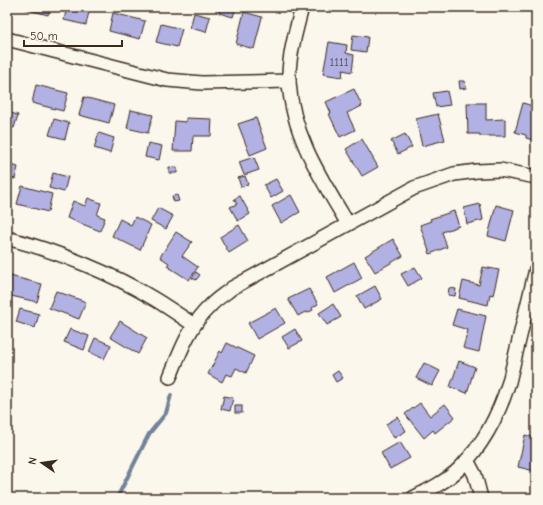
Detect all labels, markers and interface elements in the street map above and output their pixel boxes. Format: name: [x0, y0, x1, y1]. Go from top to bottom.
scale bar: [24, 22, 122, 48]
text: 50 m: [30, 29, 58, 43]
house number: 1111: [329, 55, 349, 69]
north arrow: [22, 443, 62, 483]
text: N: [26, 456, 40, 466]

